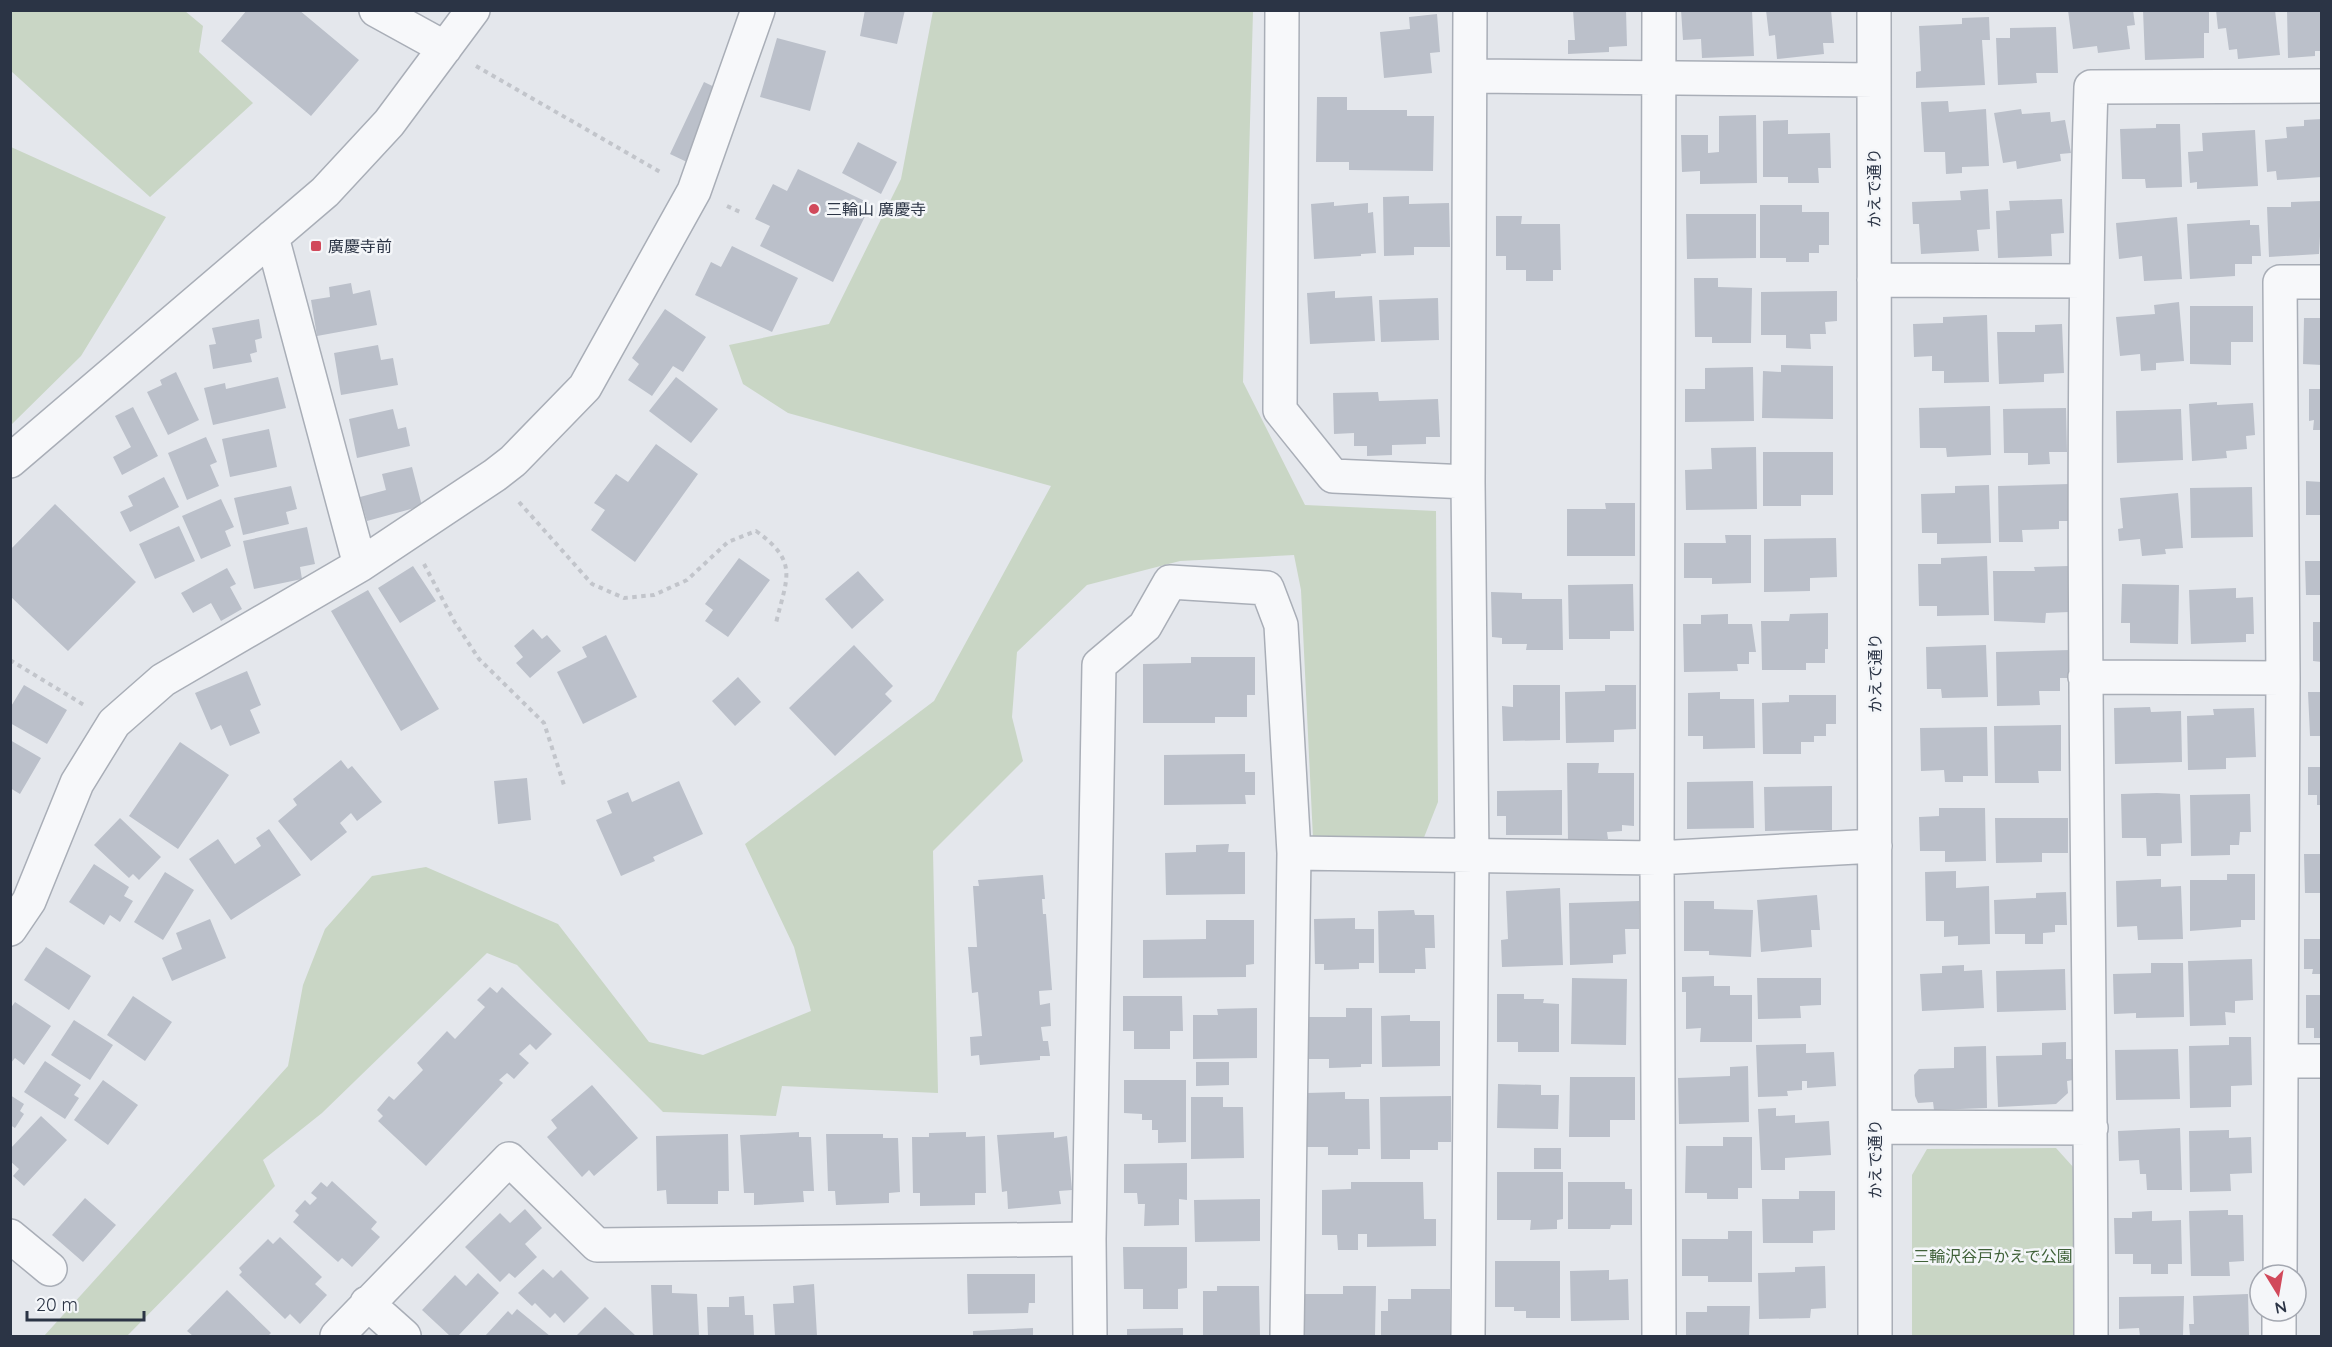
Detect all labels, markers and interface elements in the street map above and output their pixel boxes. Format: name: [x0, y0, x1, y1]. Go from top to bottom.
street label: かえで通り: [1864, 148, 1884, 228]
place label: 三輪山 廣慶寺: [826, 199, 926, 219]
marker: 三輪山 廣慶寺: [807, 202, 821, 216]
place label: 廣慶寺前: [328, 236, 392, 256]
marker: 廣慶寺前: [309, 239, 323, 253]
street label: かえで通り: [1865, 633, 1885, 713]
street label: かえで通り: [1865, 1119, 1885, 1199]
park label: 三輪沢谷戸かえで公園: [1913, 1246, 2073, 1266]
north arrow: [2248, 1263, 2308, 1323]
scale bar: [27, 1284, 144, 1322]
text: 20 m: [36, 1293, 78, 1316]
text: N: [2273, 1297, 2289, 1319]

